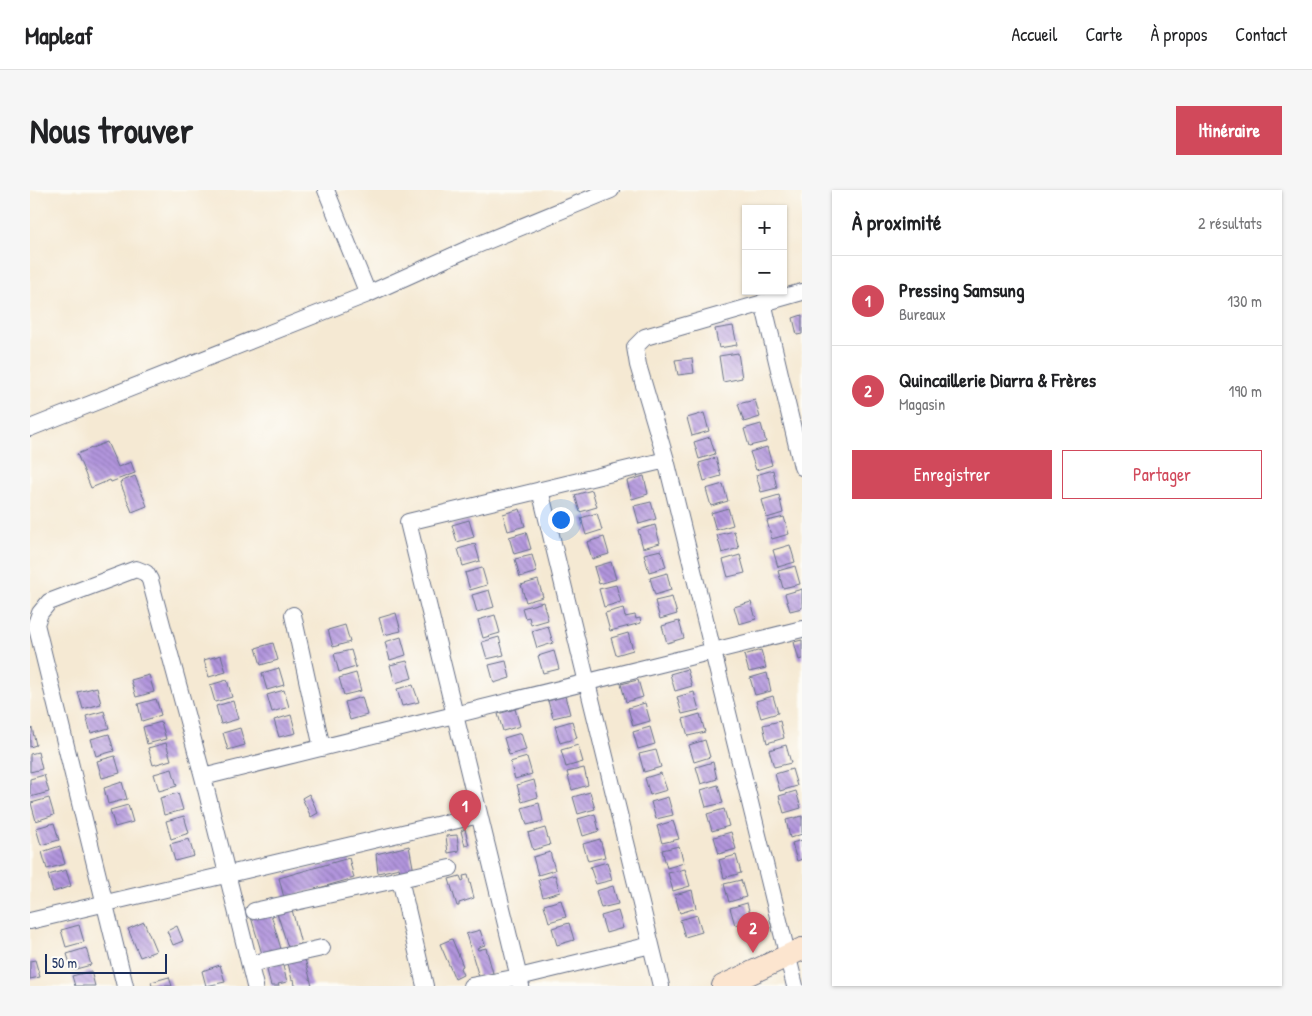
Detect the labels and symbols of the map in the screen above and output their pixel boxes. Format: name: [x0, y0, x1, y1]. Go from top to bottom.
your location: [548, 507, 574, 533]
pin: 1: [449, 790, 481, 831]
pin: 2: [737, 912, 769, 953]
scale bar: [45, 951, 168, 974]

